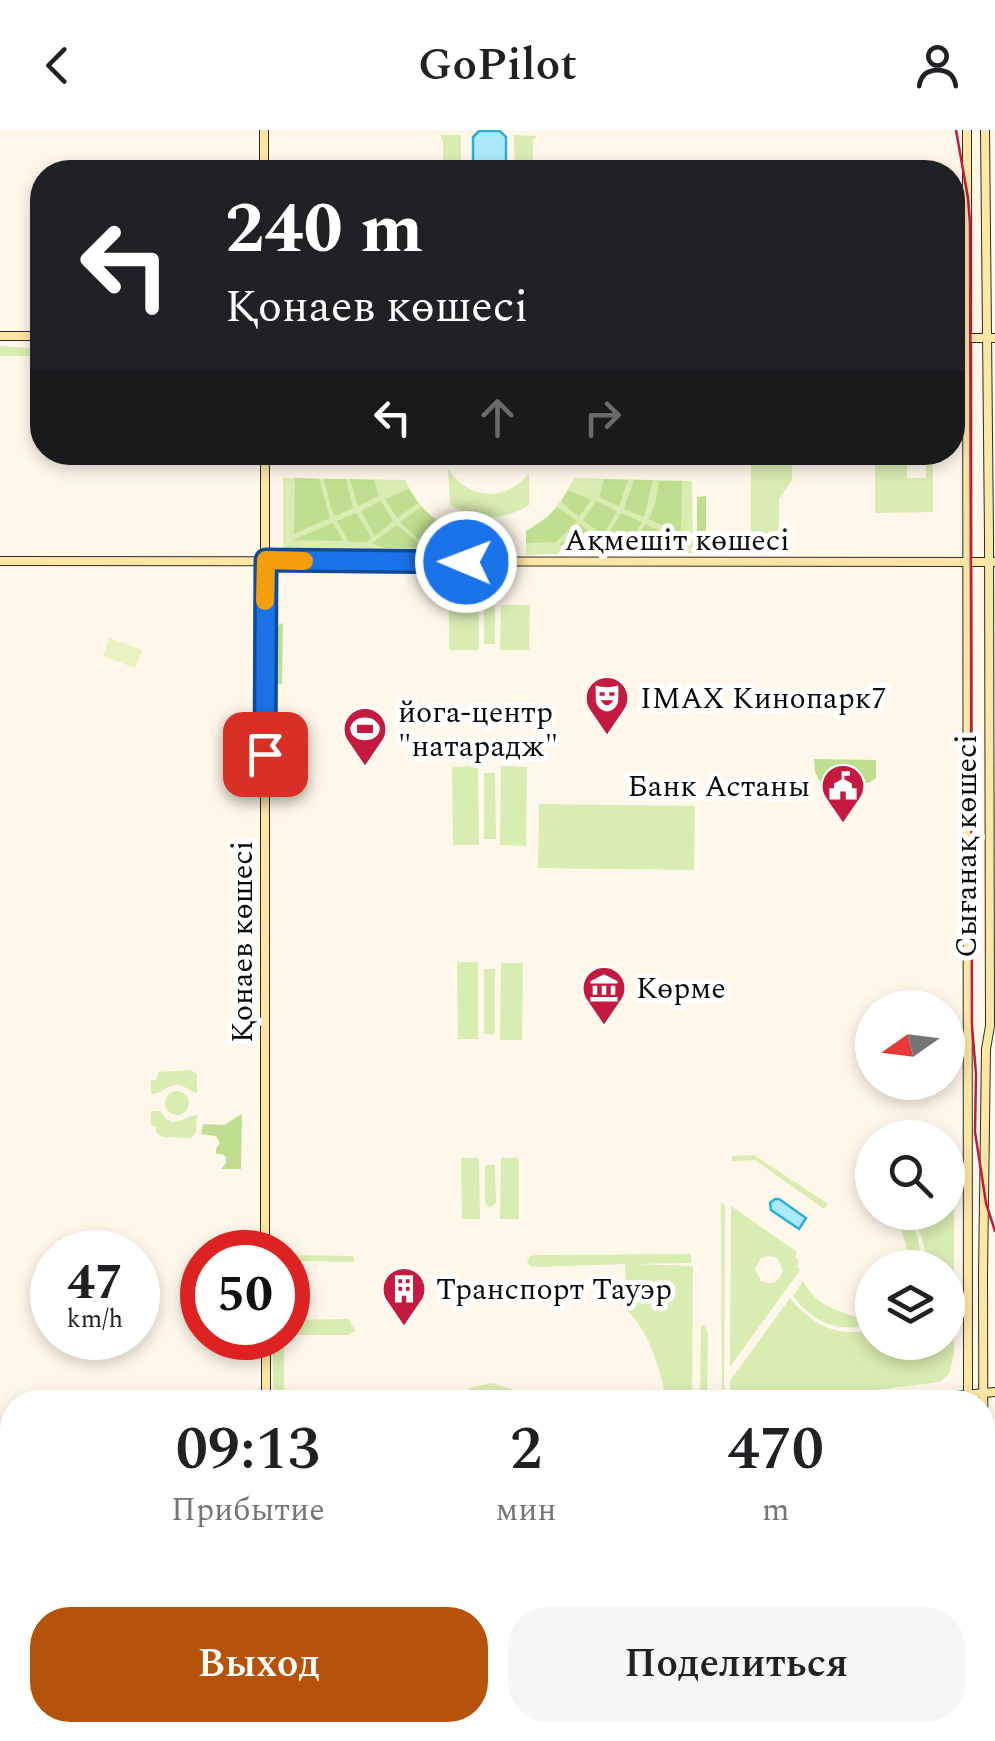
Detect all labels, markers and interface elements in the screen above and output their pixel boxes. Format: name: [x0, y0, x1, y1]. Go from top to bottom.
text: GoPilot: [418, 31, 577, 100]
icon: back: [30, 38, 85, 93]
icon: person: [910, 38, 965, 93]
text: 240 m: [225, 177, 423, 283]
icon: left: [60, 200, 190, 330]
text: Қонаев көшесі: [225, 273, 528, 342]
icon: left: [365, 390, 420, 445]
icon: ahead: [470, 390, 525, 445]
icon: right: [575, 390, 630, 445]
position arrow: [414, 510, 518, 614]
street label: Ақмешіт көшесі: [564, 518, 790, 564]
theatre icon: IMAX Кинопарк7: [584, 675, 630, 736]
place label: IMAX Кинопарк7: [640, 676, 887, 722]
place label: йога-центр "натарадж": [398, 690, 558, 770]
sports icon: йога-центр "натарадж": [342, 706, 388, 767]
pin: [223, 712, 308, 797]
icon: arrive: [238, 727, 293, 782]
street label: Сығанақ көшесі: [944, 734, 990, 958]
public building icon: Банк Астаны: [820, 763, 866, 824]
place label: Банк Астаны: [627, 764, 810, 810]
street label: Қонаев көшесі: [220, 841, 266, 1043]
museum icon: Көрме: [581, 965, 627, 1026]
place label: Көрме: [636, 966, 726, 1012]
north arrow: [855, 990, 965, 1100]
map controls: [855, 990, 965, 1360]
button: search: [855, 1120, 965, 1230]
speed limit sign: 50: [180, 1230, 310, 1360]
text: 47: [67, 1245, 123, 1321]
button: layers: [855, 1250, 965, 1360]
building icon: Транспорт Тауэр: [381, 1266, 427, 1327]
place label: Транспорт Тауэр: [436, 1267, 672, 1313]
text: km/h: [67, 1301, 123, 1339]
text: 09:13: [176, 1404, 320, 1496]
text: 2: [510, 1404, 542, 1496]
text: 470: [728, 1404, 824, 1496]
text: Прибытие: [171, 1486, 325, 1535]
text: мин: [496, 1486, 557, 1535]
text: m: [762, 1486, 790, 1535]
button: Выход: [30, 1607, 488, 1722]
button: Поделиться: [508, 1607, 965, 1722]

